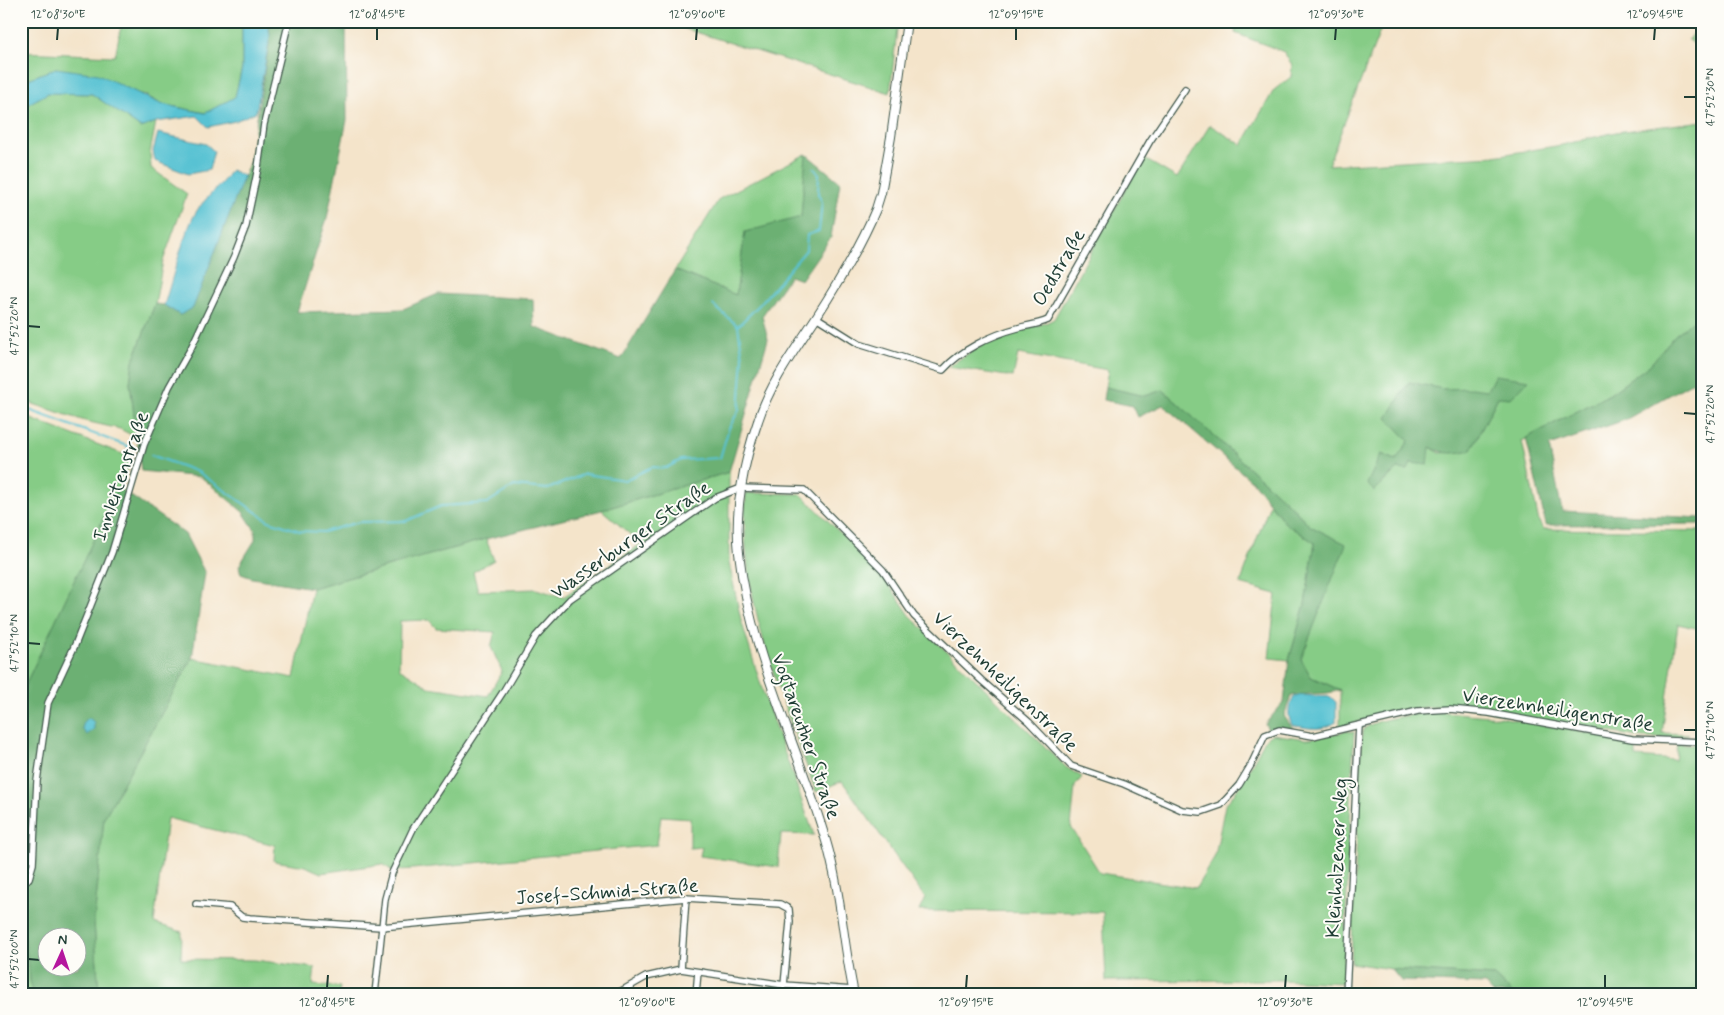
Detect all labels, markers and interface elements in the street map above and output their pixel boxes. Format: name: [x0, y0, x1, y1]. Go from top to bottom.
text: 12°08'30"E: [30, 7, 86, 23]
text: 12°08'45"E: [349, 7, 405, 23]
text: 12°09'00"E: [668, 7, 726, 23]
text: 12°09'15"E: [988, 7, 1044, 23]
text: 12°09'30"E: [1308, 7, 1364, 23]
text: 12°09'45"E: [1627, 7, 1683, 23]
text: 47°52'30"N: [1703, 68, 1719, 126]
street label: Oedstraße: [1026, 224, 1092, 311]
text: 47°52'20"N: [7, 297, 23, 355]
text: 47°52'20"N: [1703, 385, 1719, 443]
street label: Innleitenstraße: [87, 408, 156, 545]
street label: Wasserburger Straße: [545, 475, 717, 606]
street label: Vierzehnheiligenstraße: [926, 605, 1084, 759]
text: 47°52'10"N: [7, 614, 23, 672]
street label: Vogtareuther Straße: [763, 650, 847, 824]
street label: Vierzehnheiligenstraße: [1460, 682, 1655, 739]
text: 47°52'10"N: [1703, 701, 1719, 759]
street label: Kleinholzener Weg: [1320, 777, 1356, 939]
street label: Josef-Schmid-Straße: [515, 873, 699, 912]
north arrow: [38, 928, 88, 978]
text: 47°52'00"N: [7, 929, 23, 989]
text: N: [57, 931, 68, 949]
text: 12°08'45"E: [299, 995, 355, 1011]
text: 12°09'00"E: [618, 995, 676, 1011]
text: 12°09'15"E: [938, 995, 994, 1011]
text: 12°09'30"E: [1257, 995, 1313, 1011]
text: 12°09'45"E: [1577, 995, 1633, 1011]

